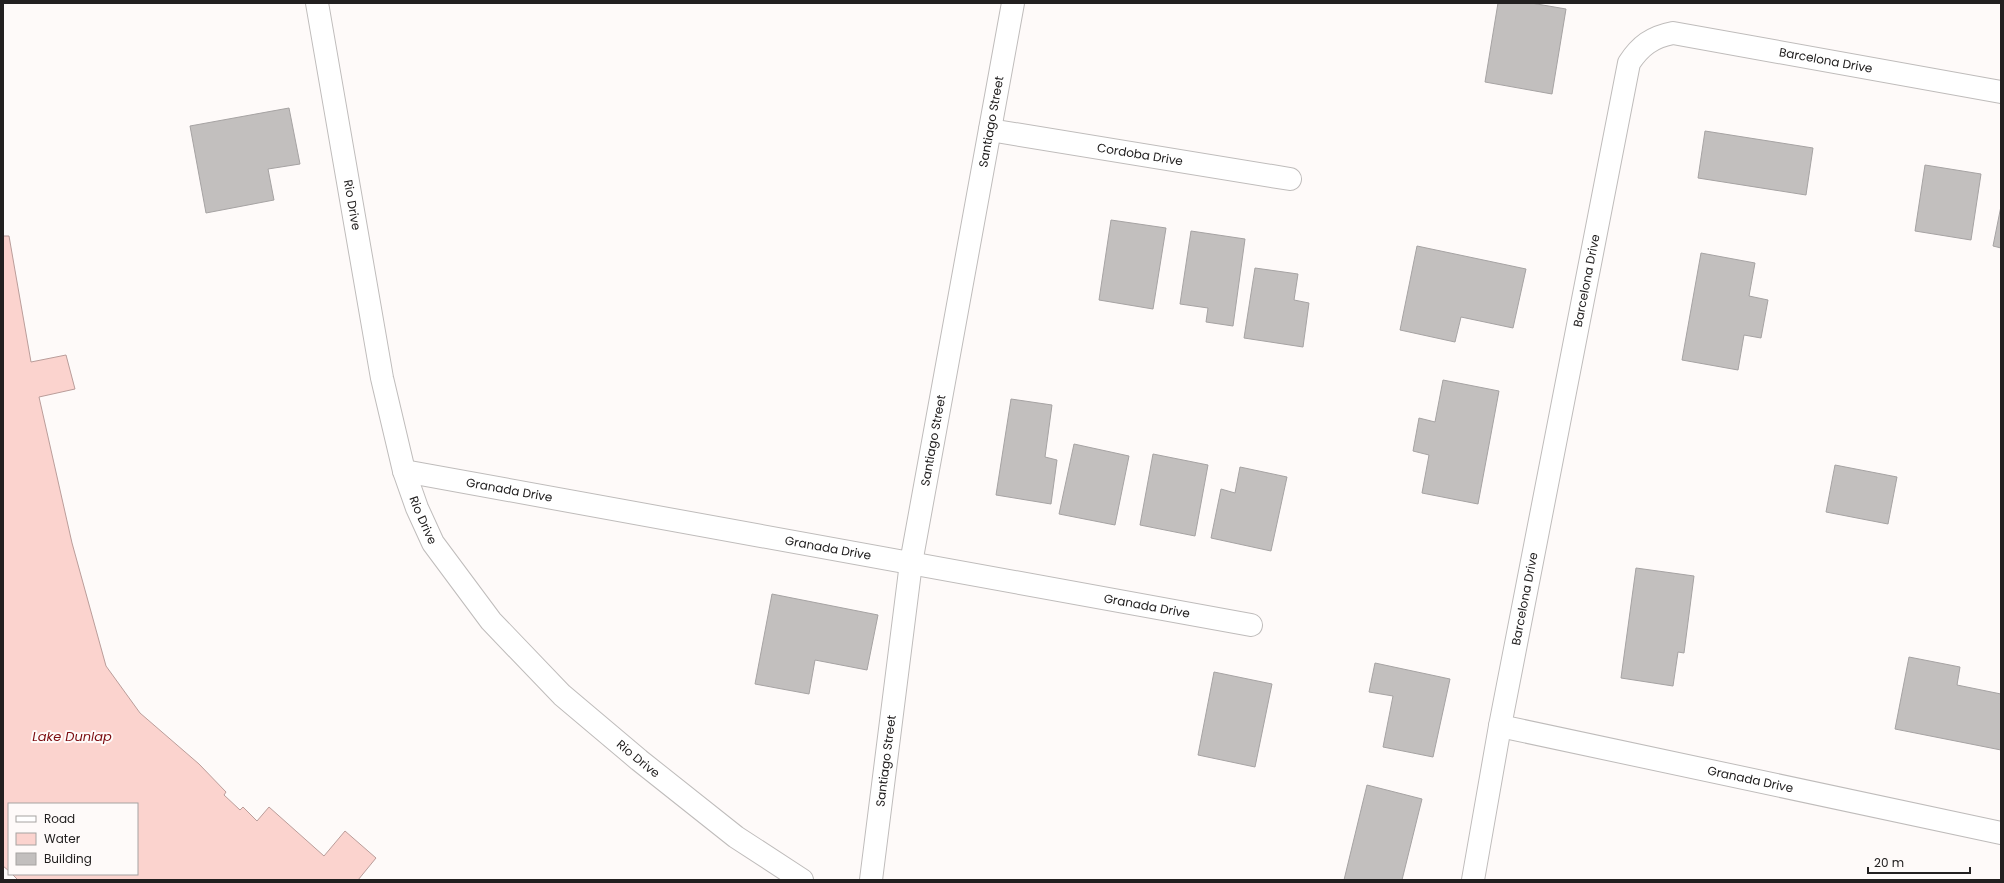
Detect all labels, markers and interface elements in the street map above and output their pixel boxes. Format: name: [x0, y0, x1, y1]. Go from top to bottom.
street label: Barcelona Drive: [1778, 43, 1874, 77]
street label: Santiago Street: [974, 75, 1008, 169]
street label: Cordoba Drive: [1096, 139, 1184, 169]
street label: Rio Drive: [340, 178, 365, 232]
street label: Barcelona Drive: [1569, 233, 1604, 329]
street label: Santiago Street: [916, 393, 949, 487]
street label: Granada Drive: [465, 473, 554, 506]
street label: Rio Drive: [405, 494, 442, 547]
street label: Granada Drive: [784, 531, 873, 564]
street label: Barcelona Drive: [1507, 551, 1542, 647]
street label: Granada Drive: [1102, 589, 1191, 622]
street label: Santiago Street: [871, 714, 900, 808]
water label: Lake Dunlap: [32, 727, 112, 746]
street label: Rio Drive: [613, 736, 664, 781]
street label: Granada Drive: [1706, 762, 1795, 796]
legend: [8, 803, 138, 875]
text: Road: [44, 810, 75, 827]
text: Water: [44, 830, 81, 847]
scale bar: [1868, 849, 1970, 875]
text: Building: [44, 850, 92, 867]
text: 20 m: [1874, 854, 1904, 871]

